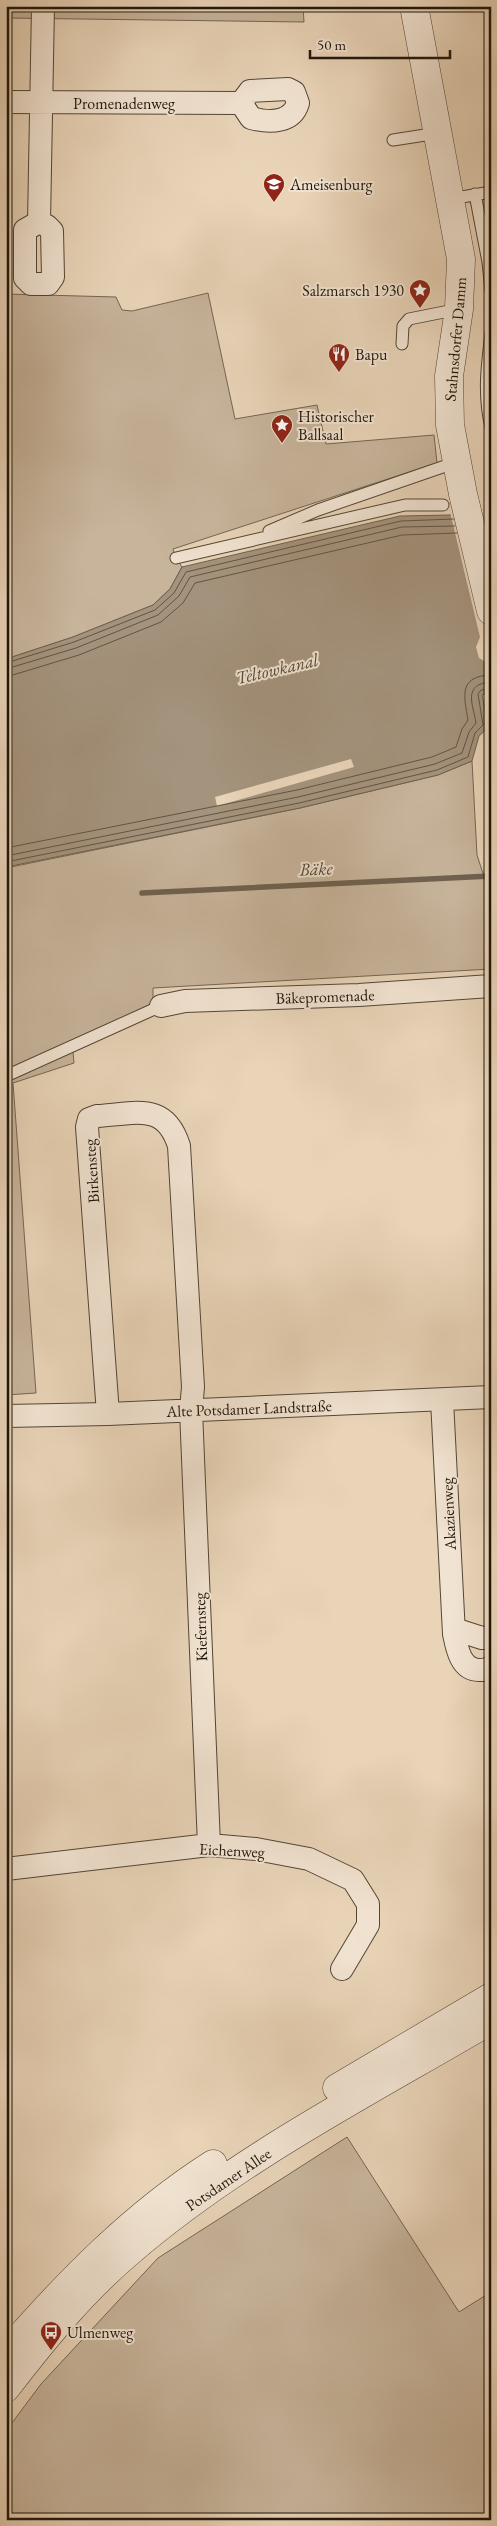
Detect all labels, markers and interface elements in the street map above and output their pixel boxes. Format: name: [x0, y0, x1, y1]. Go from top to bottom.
scale bar: [310, 28, 450, 60]
text: 50 m: [317, 35, 346, 54]
street label: Promenadenweg: [73, 93, 176, 114]
school or university icon: Ameisenburg: [262, 172, 286, 203]
place label: Ameisenburg: [289, 174, 374, 195]
street label: Stahnsdorfer Damm: [440, 275, 471, 402]
place icon: Salzmarsch 1930: [408, 278, 432, 309]
place label: Salzmarsch 1930: [302, 280, 404, 301]
restaurant icon: Bapu: [327, 342, 351, 373]
place label: Bapu: [355, 344, 388, 365]
place label: Historischer Ballsaal: [298, 406, 374, 445]
place icon: Historischer Ballsaal: [270, 413, 294, 444]
water label: Teltowkanal: [233, 648, 321, 689]
water label: Bäke: [298, 856, 334, 881]
street label: Bäkepromenade: [275, 984, 375, 1009]
street label: Birkensteg: [79, 1137, 104, 1204]
street label: Alte Potsdamer Landstraße: [165, 1395, 332, 1422]
street label: Akazienweg: [436, 1476, 461, 1552]
street label: Kiefernsteg: [189, 1591, 212, 1662]
street label: Eichenweg: [199, 1838, 266, 1863]
street label: Potsdamer Allee: [181, 2143, 275, 2216]
bus stop icon: Ulmenweg: [39, 2320, 63, 2351]
place label: Ulmenweg: [67, 2322, 134, 2343]

